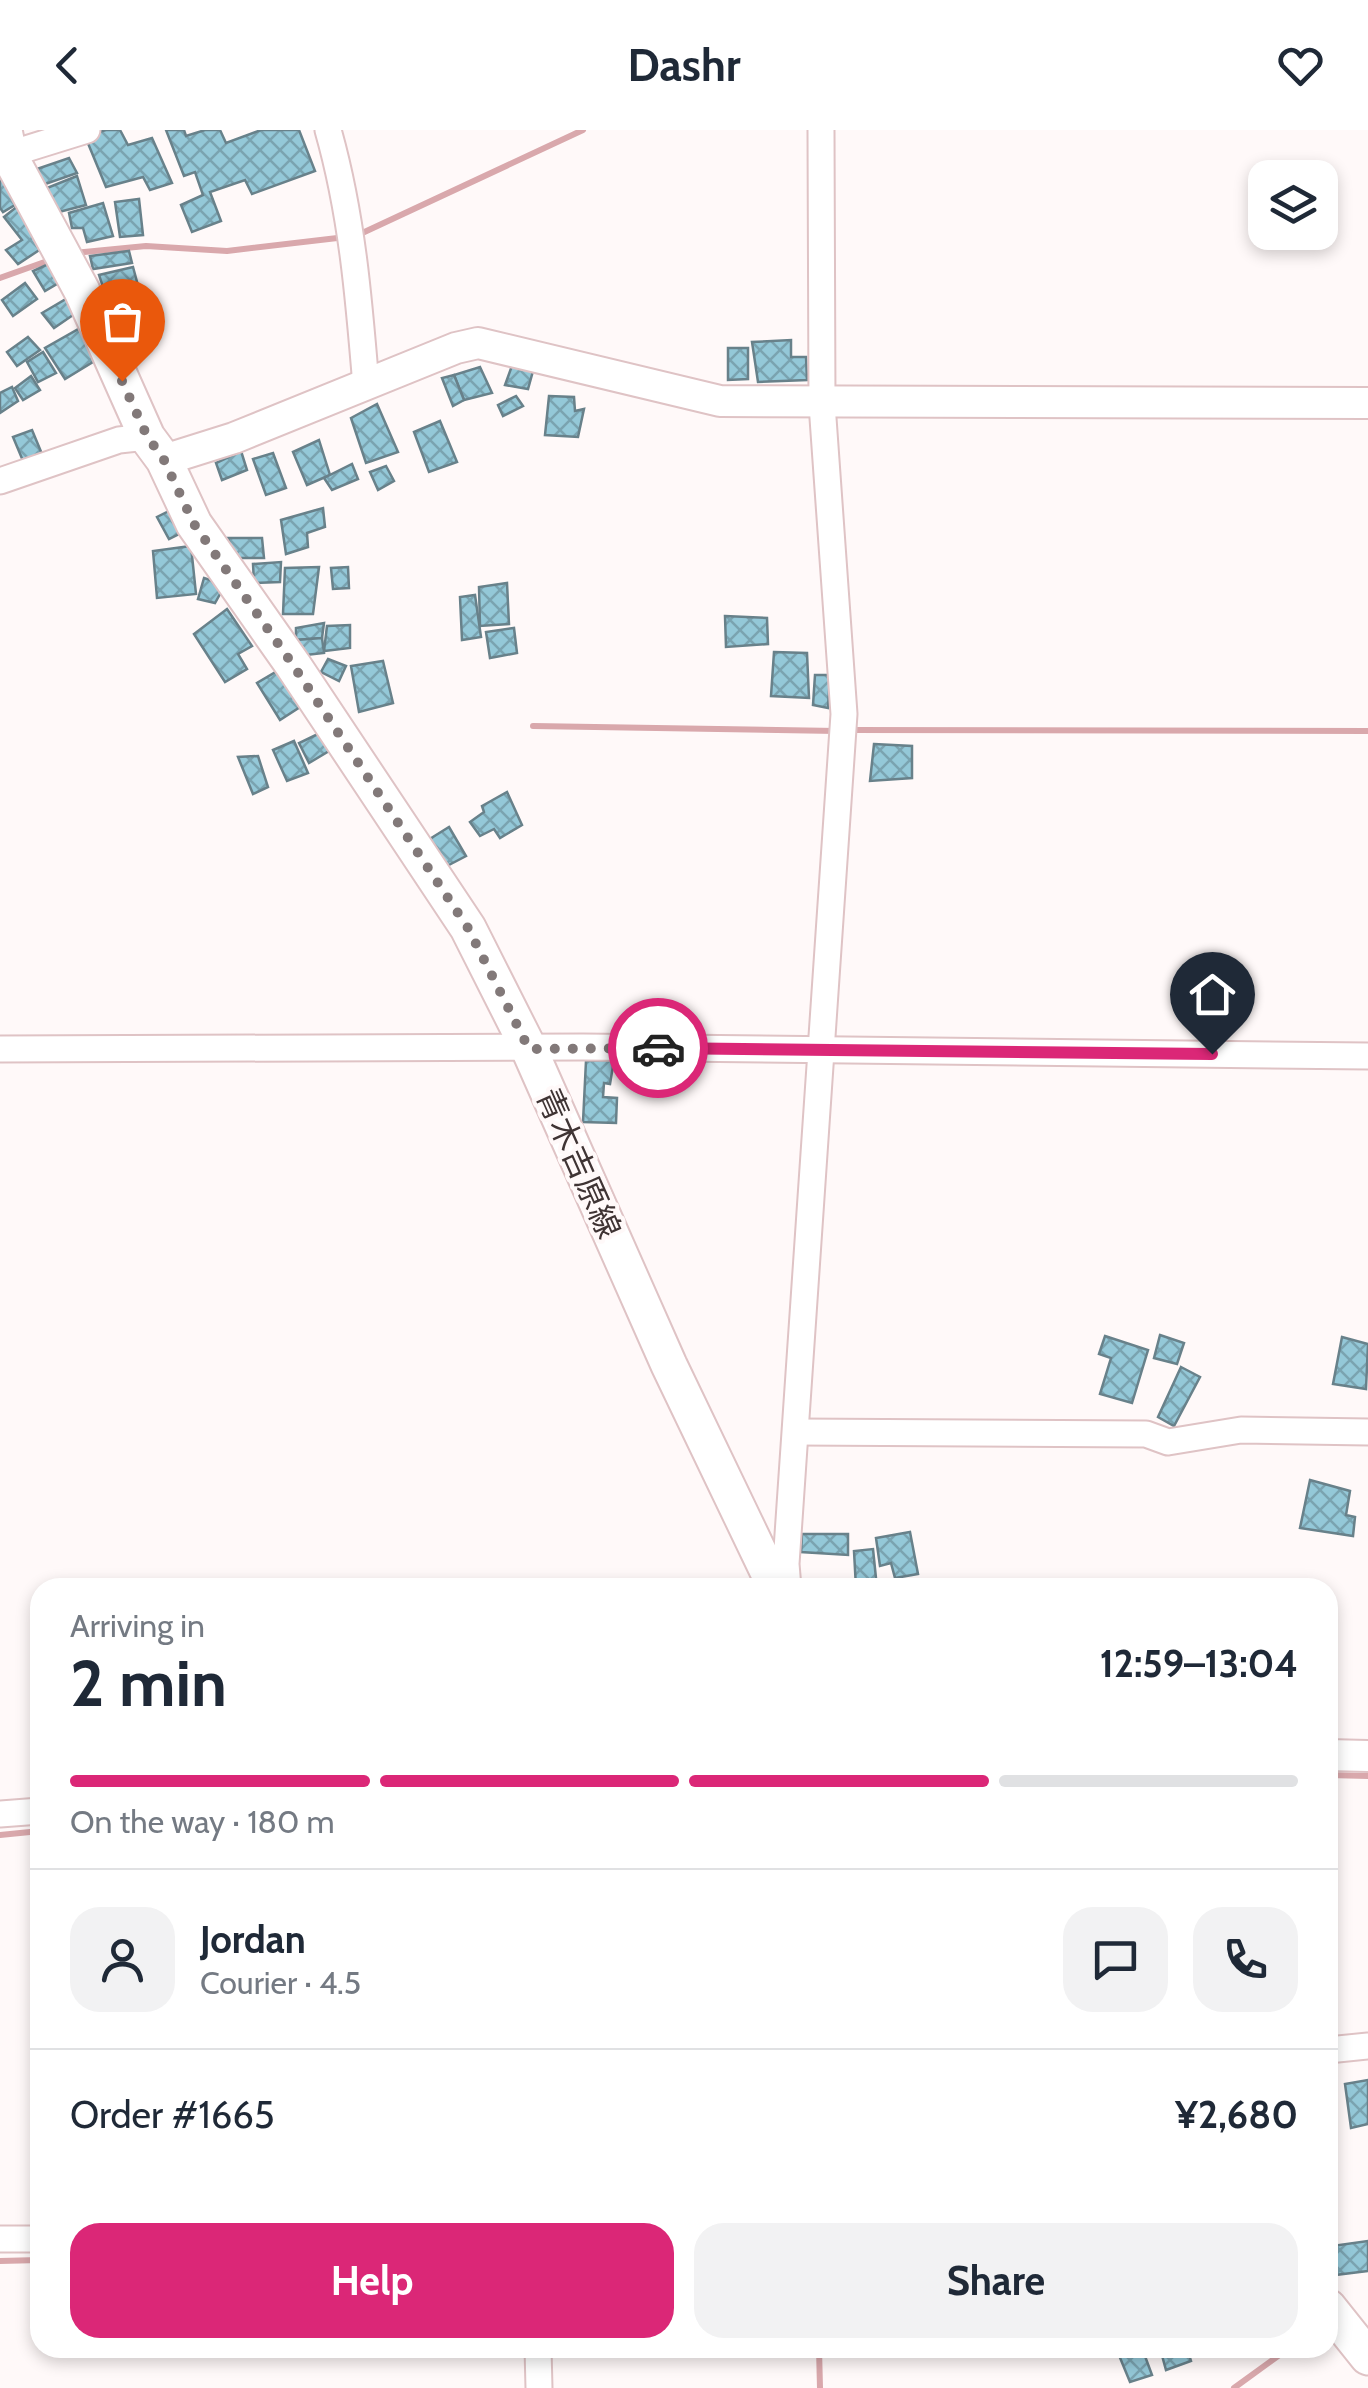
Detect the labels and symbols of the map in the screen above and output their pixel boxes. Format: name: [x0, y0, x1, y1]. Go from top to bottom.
pin: [80, 279, 165, 382]
pin: [1170, 952, 1255, 1055]
courier: [608, 998, 708, 1098]
street label: 青木吉原線: [529, 1082, 629, 1244]

